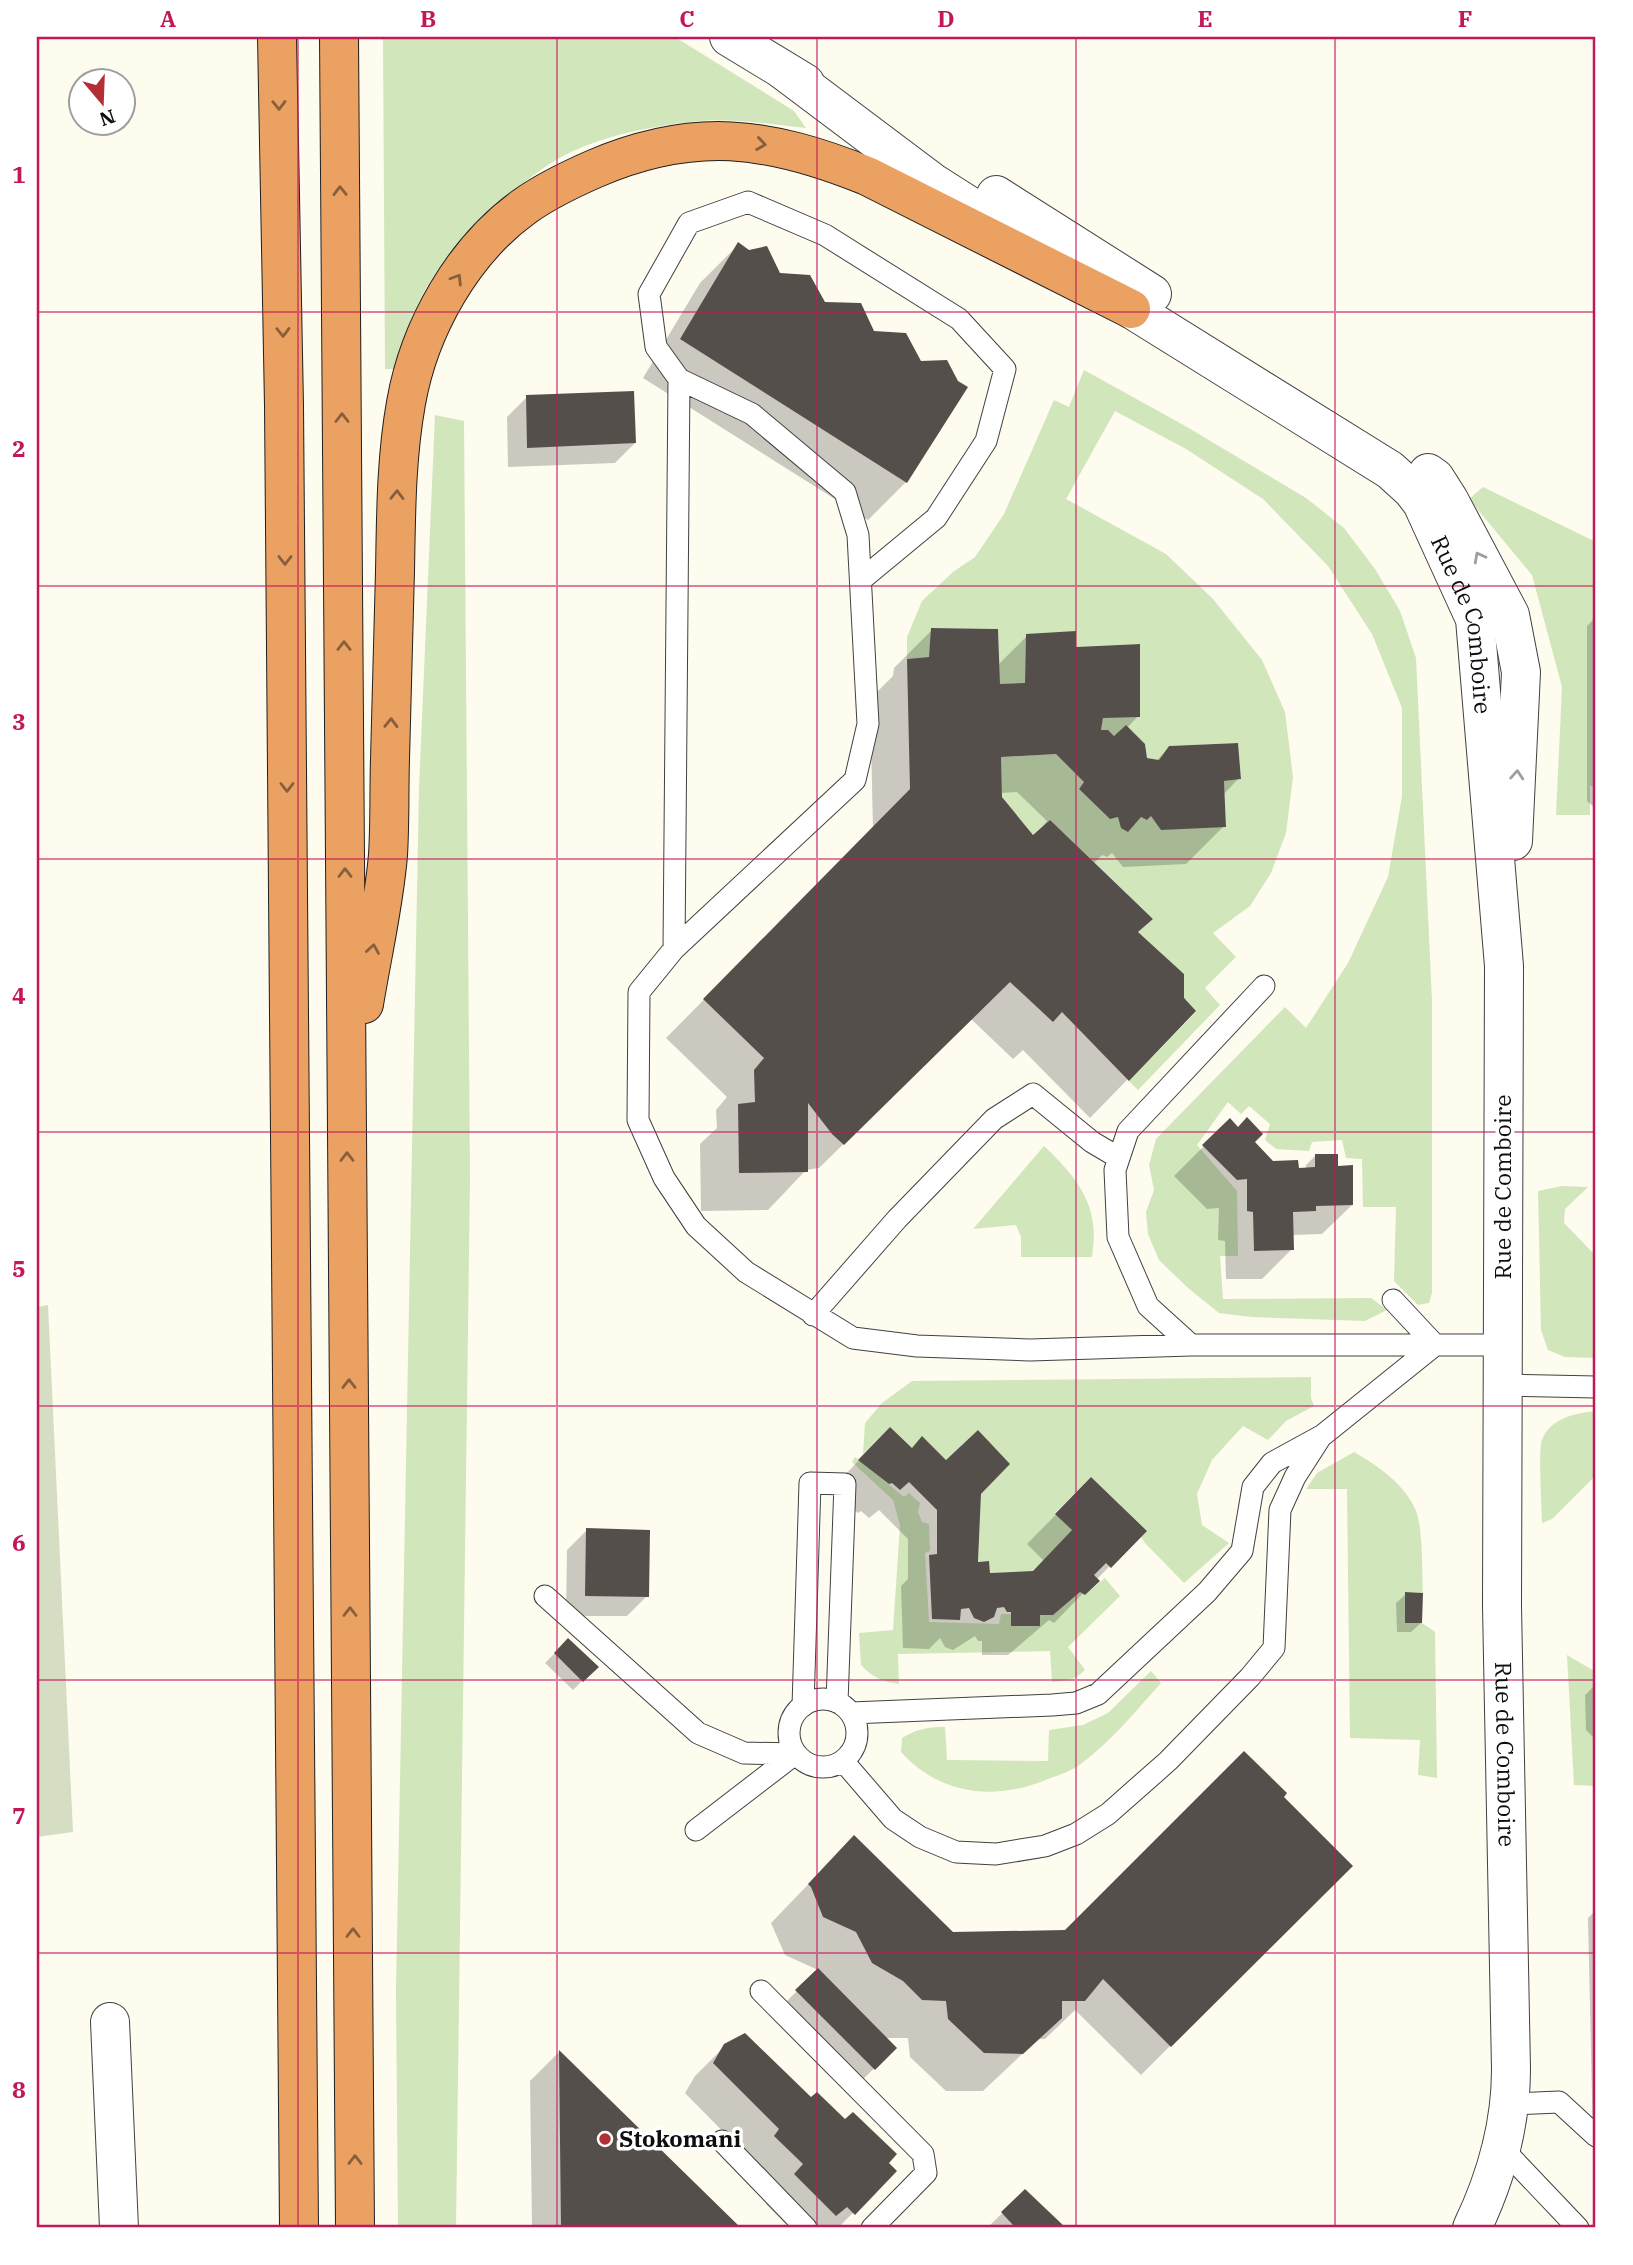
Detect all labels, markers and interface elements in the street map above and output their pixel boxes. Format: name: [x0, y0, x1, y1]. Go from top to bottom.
text: A: [160, 3, 176, 33]
text: B: [420, 3, 436, 33]
text: C: [679, 3, 695, 33]
text: D: [937, 3, 955, 33]
text: E: [1197, 3, 1213, 33]
text: F: [1458, 3, 1472, 33]
north arrow: [66, 66, 136, 136]
one-way arrow: [271, 100, 286, 111]
text: N: [97, 104, 119, 132]
one-way arrow: [755, 136, 767, 151]
text: 1: [12, 159, 26, 189]
one-way arrow: [332, 185, 348, 196]
one-way arrow: [448, 274, 461, 287]
one-way arrow: [275, 327, 290, 338]
one-way arrow: [334, 413, 350, 423]
text: 2: [12, 433, 26, 463]
one-way arrow: [389, 490, 404, 501]
street label: Rue de Comboire: [1425, 530, 1499, 715]
one-way arrow: [1474, 552, 1487, 564]
one-way arrow: [277, 555, 293, 566]
one-way arrow: [336, 640, 352, 651]
text: 3: [12, 706, 26, 736]
one-way arrow: [383, 717, 399, 727]
one-way arrow: [1509, 770, 1524, 781]
one-way arrow: [279, 783, 295, 793]
one-way arrow: [337, 868, 353, 878]
one-way arrow: [365, 943, 380, 955]
text: 4: [12, 980, 26, 1010]
street label: Rue de Comboire: [1487, 1094, 1517, 1280]
one-way arrow: [339, 1151, 355, 1162]
text: 5: [12, 1253, 26, 1283]
one-way arrow: [341, 1379, 357, 1389]
text: 6: [12, 1527, 26, 1557]
one-way arrow: [343, 1606, 358, 1617]
street label: Rue de Comboire: [1489, 1661, 1523, 1847]
text: 7: [12, 1800, 26, 1830]
one-way arrow: [345, 1927, 361, 1937]
text: 8: [12, 2074, 26, 2104]
place label: Stokomani: [619, 2123, 741, 2153]
marker: Stokomani: [597, 2131, 613, 2147]
one-way arrow: [347, 2154, 363, 2165]

